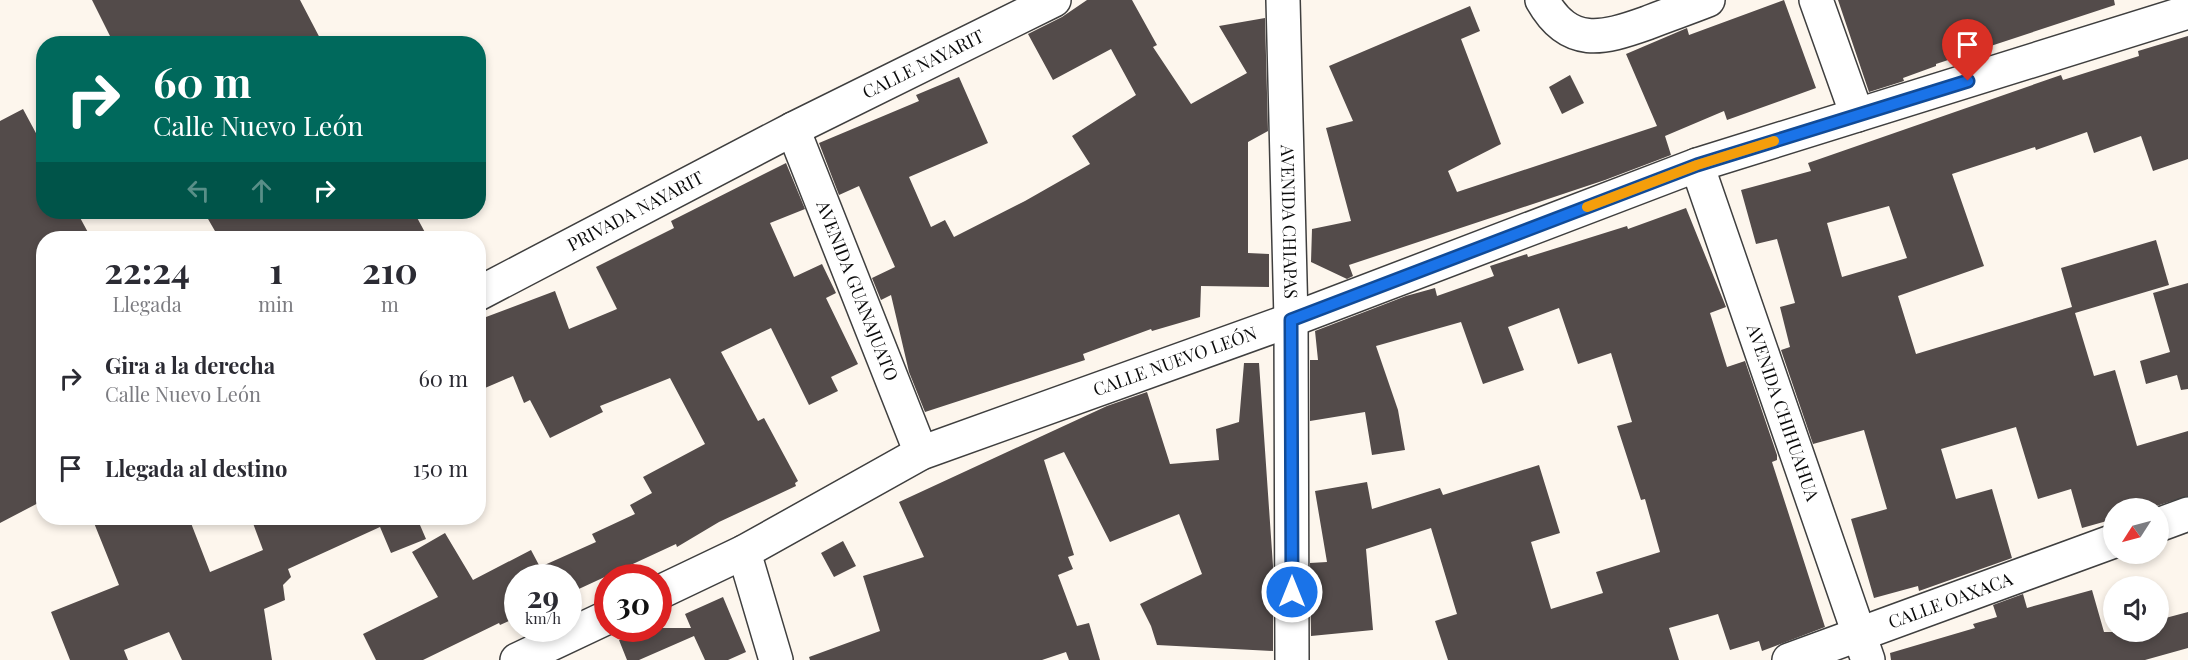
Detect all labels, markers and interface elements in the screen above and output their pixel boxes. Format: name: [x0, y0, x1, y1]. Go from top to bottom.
pin: [1942, 19, 1993, 81]
street label: CALLE NAYARIT: [858, 23, 988, 104]
icon: arrive: [1951, 28, 1984, 61]
text: 60 m: [153, 53, 251, 109]
icon: right: [54, 60, 132, 138]
text: Calle Nuevo León: [153, 107, 363, 143]
street label: AVENIDA CHIAPAS: [1276, 144, 1303, 299]
street label: PRIVADA NAYARIT: [563, 165, 708, 256]
icon: left: [182, 174, 215, 207]
icon: ahead: [245, 174, 278, 207]
icon: right: [308, 174, 341, 207]
street label: AVENIDA GUANAJUATO: [811, 196, 904, 384]
text: 22:24: [104, 245, 190, 293]
text: 1: [269, 245, 283, 293]
text: 210: [362, 245, 418, 293]
text: Llegada: [112, 290, 182, 317]
text: min: [258, 290, 294, 317]
text: m: [381, 290, 399, 317]
street label: CALLE NUEVO LEÓN: [1090, 320, 1260, 401]
street label: AVENIDA CHIHUAHUA: [1742, 320, 1825, 504]
text: Gira a la derecha: [105, 350, 275, 380]
icon: right: [54, 362, 87, 395]
text: 60 m: [418, 363, 468, 393]
text: Calle Nuevo León: [105, 380, 261, 407]
icon: arrive: [54, 452, 87, 485]
text: Llegada al destino: [105, 453, 287, 483]
text: 150 m: [413, 453, 468, 483]
north arrow: [2103, 498, 2169, 564]
map controls: [2103, 498, 2169, 642]
position arrow: [1260, 560, 1324, 624]
speed limit sign: 30: [594, 564, 672, 642]
street label: CALLE OAXACA: [1885, 566, 2016, 634]
text: 29: [527, 576, 559, 616]
button: sound: [2103, 576, 2169, 642]
text: km/h: [525, 608, 561, 628]

